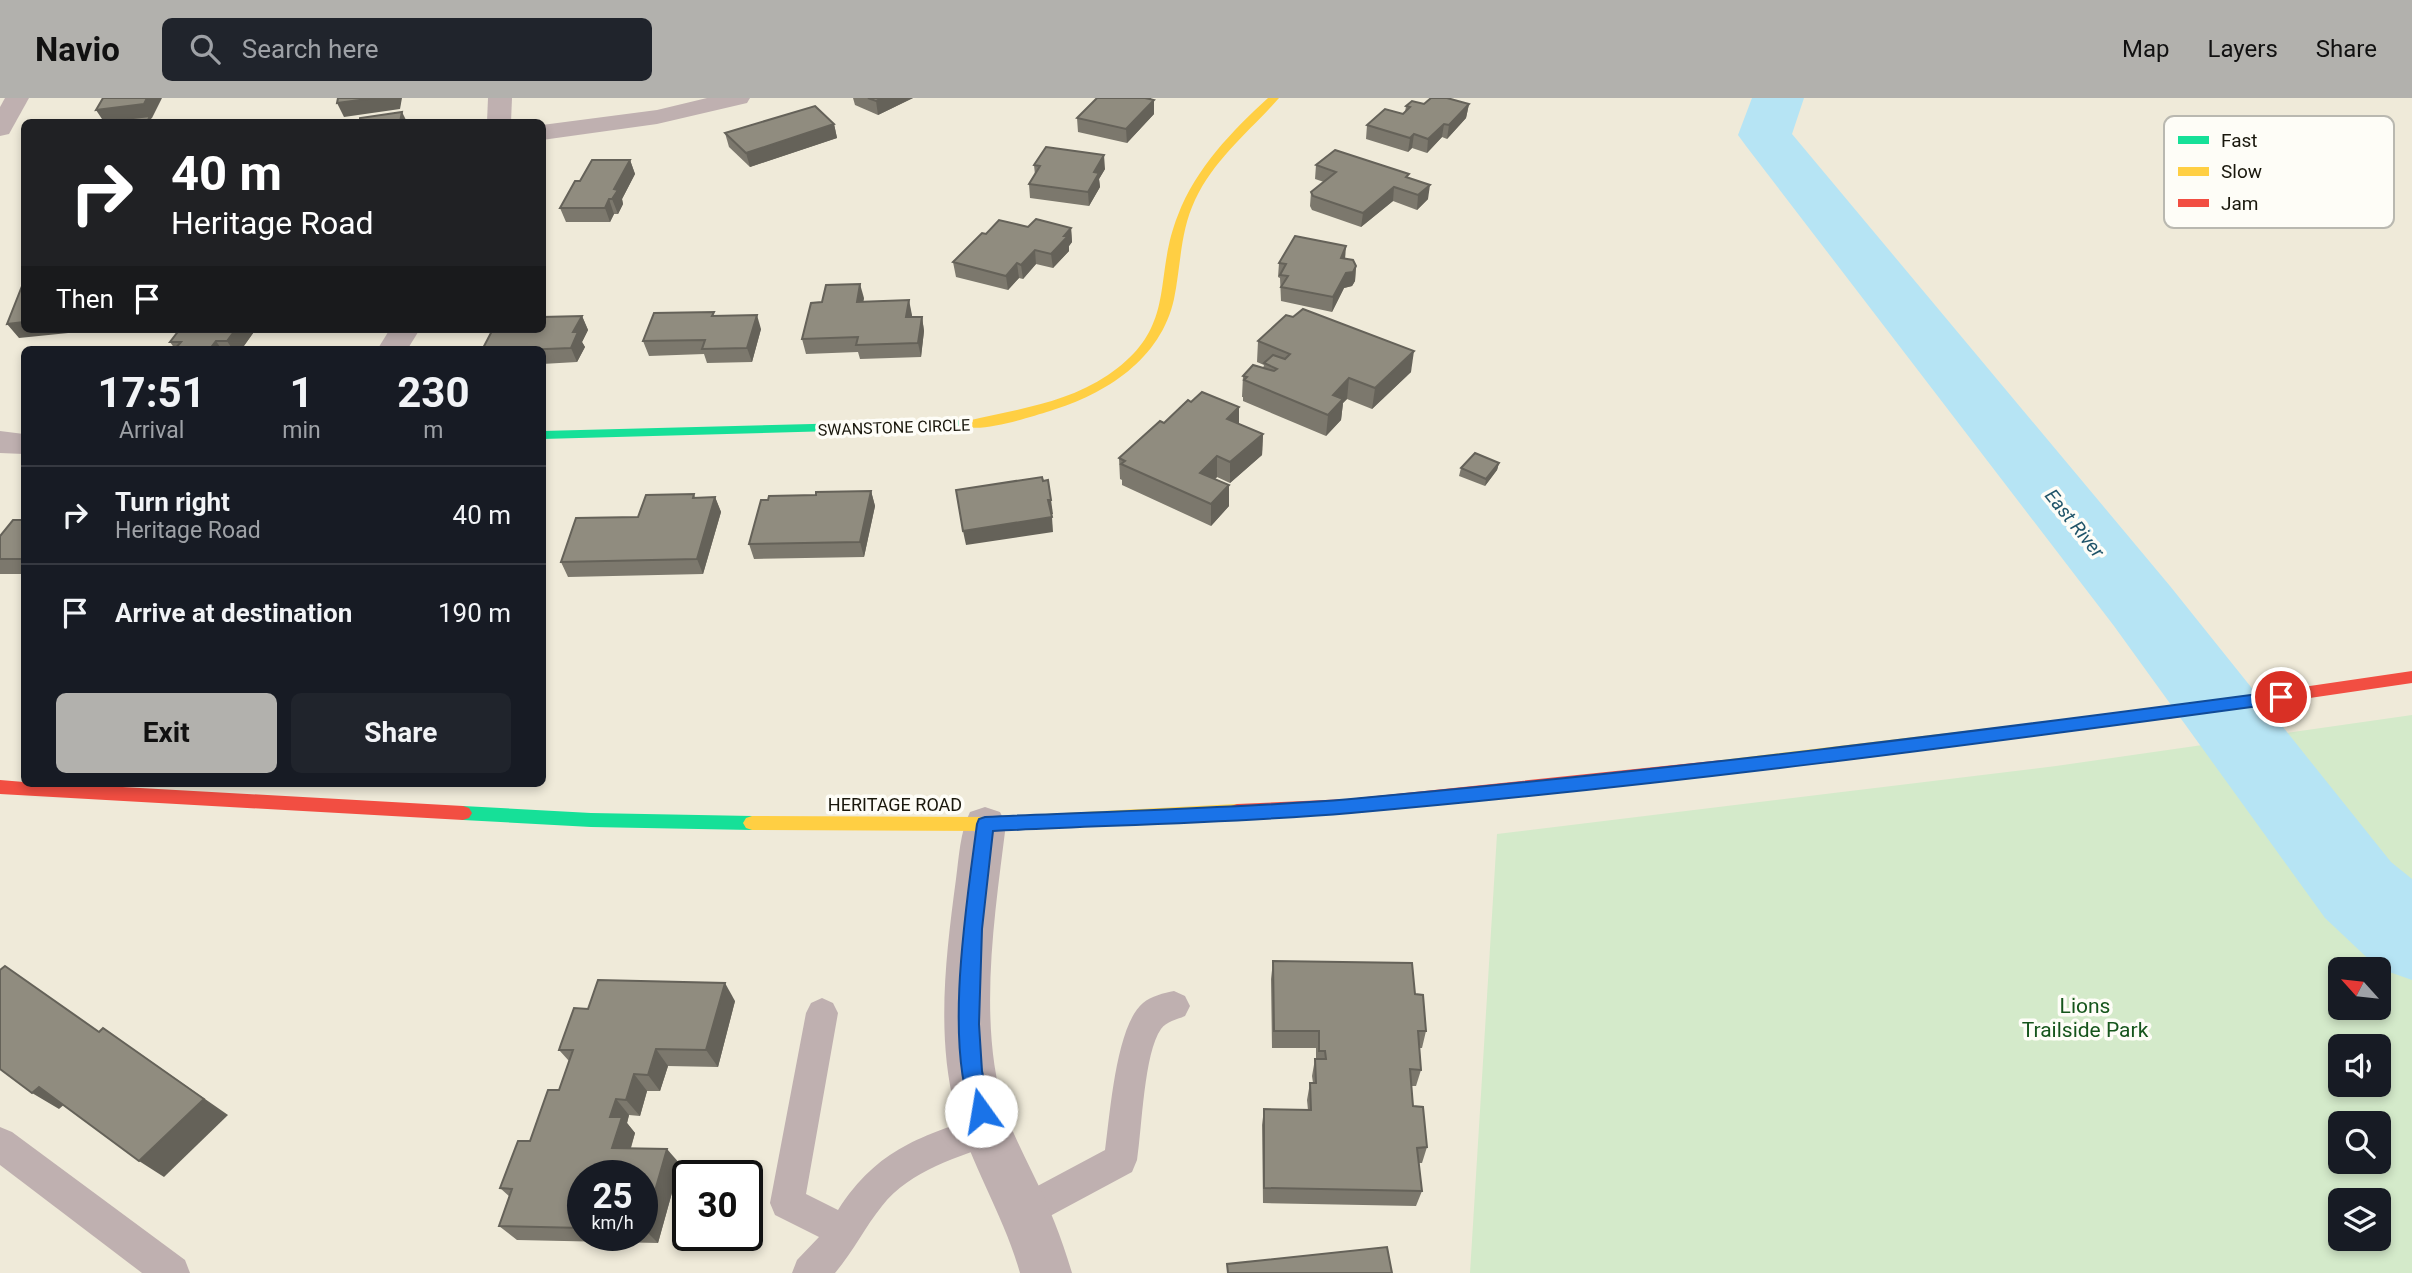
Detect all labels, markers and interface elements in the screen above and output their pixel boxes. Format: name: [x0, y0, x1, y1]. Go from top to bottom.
search box: [162, 18, 652, 81]
text: Navio: [35, 30, 120, 69]
icon: search: [186, 30, 224, 68]
text: Search here: [242, 34, 379, 64]
text: Map: [2122, 35, 2170, 63]
text: Layers: [2208, 35, 2278, 63]
text: Share: [2316, 35, 2377, 63]
legend: [2164, 116, 2394, 228]
text: Fast: [2221, 129, 2258, 152]
text: 40 m: [171, 145, 282, 202]
icon: right: [56, 147, 147, 238]
text: Slow: [2221, 160, 2262, 183]
text: Jam: [2221, 192, 2258, 215]
text: Heritage Road: [171, 204, 374, 242]
icon: arrive: [128, 280, 166, 318]
text: Then: [56, 284, 114, 314]
text: 17:51: [98, 368, 206, 417]
text: 1: [289, 368, 314, 417]
text: 230: [397, 368, 470, 417]
street label: SWANSTONE CIRCLE: [818, 415, 970, 440]
text: Arrival: [119, 417, 184, 444]
text: min: [282, 417, 321, 444]
text: m: [423, 417, 443, 444]
water label: East River: [2040, 484, 2110, 563]
text: Turn right: [115, 487, 230, 517]
icon: right: [56, 496, 94, 534]
text: 40 m: [453, 500, 511, 530]
text: Heritage Road: [115, 517, 261, 544]
icon: arrive: [56, 594, 94, 632]
text: Arrive at destination: [115, 598, 352, 628]
text: 190 m: [438, 598, 511, 628]
pin: [2251, 667, 2311, 727]
icon: arrive: [2262, 678, 2300, 716]
button: Exit: [56, 693, 277, 773]
button: Share: [291, 693, 511, 773]
street label: HERITAGE ROAD: [828, 794, 962, 815]
north arrow: [2328, 957, 2390, 1020]
map controls: [2328, 957, 2391, 1251]
park label: Lions Trailside Park: [2022, 994, 2149, 1042]
button: sound: [2328, 1034, 2391, 1097]
position arrow: [944, 1074, 1018, 1148]
button: search: [2328, 1111, 2391, 1174]
speed limit sign: 30: [672, 1160, 763, 1251]
text: 25: [592, 1176, 633, 1217]
button: layers: [2328, 1188, 2391, 1251]
text: km/h: [591, 1212, 634, 1233]

